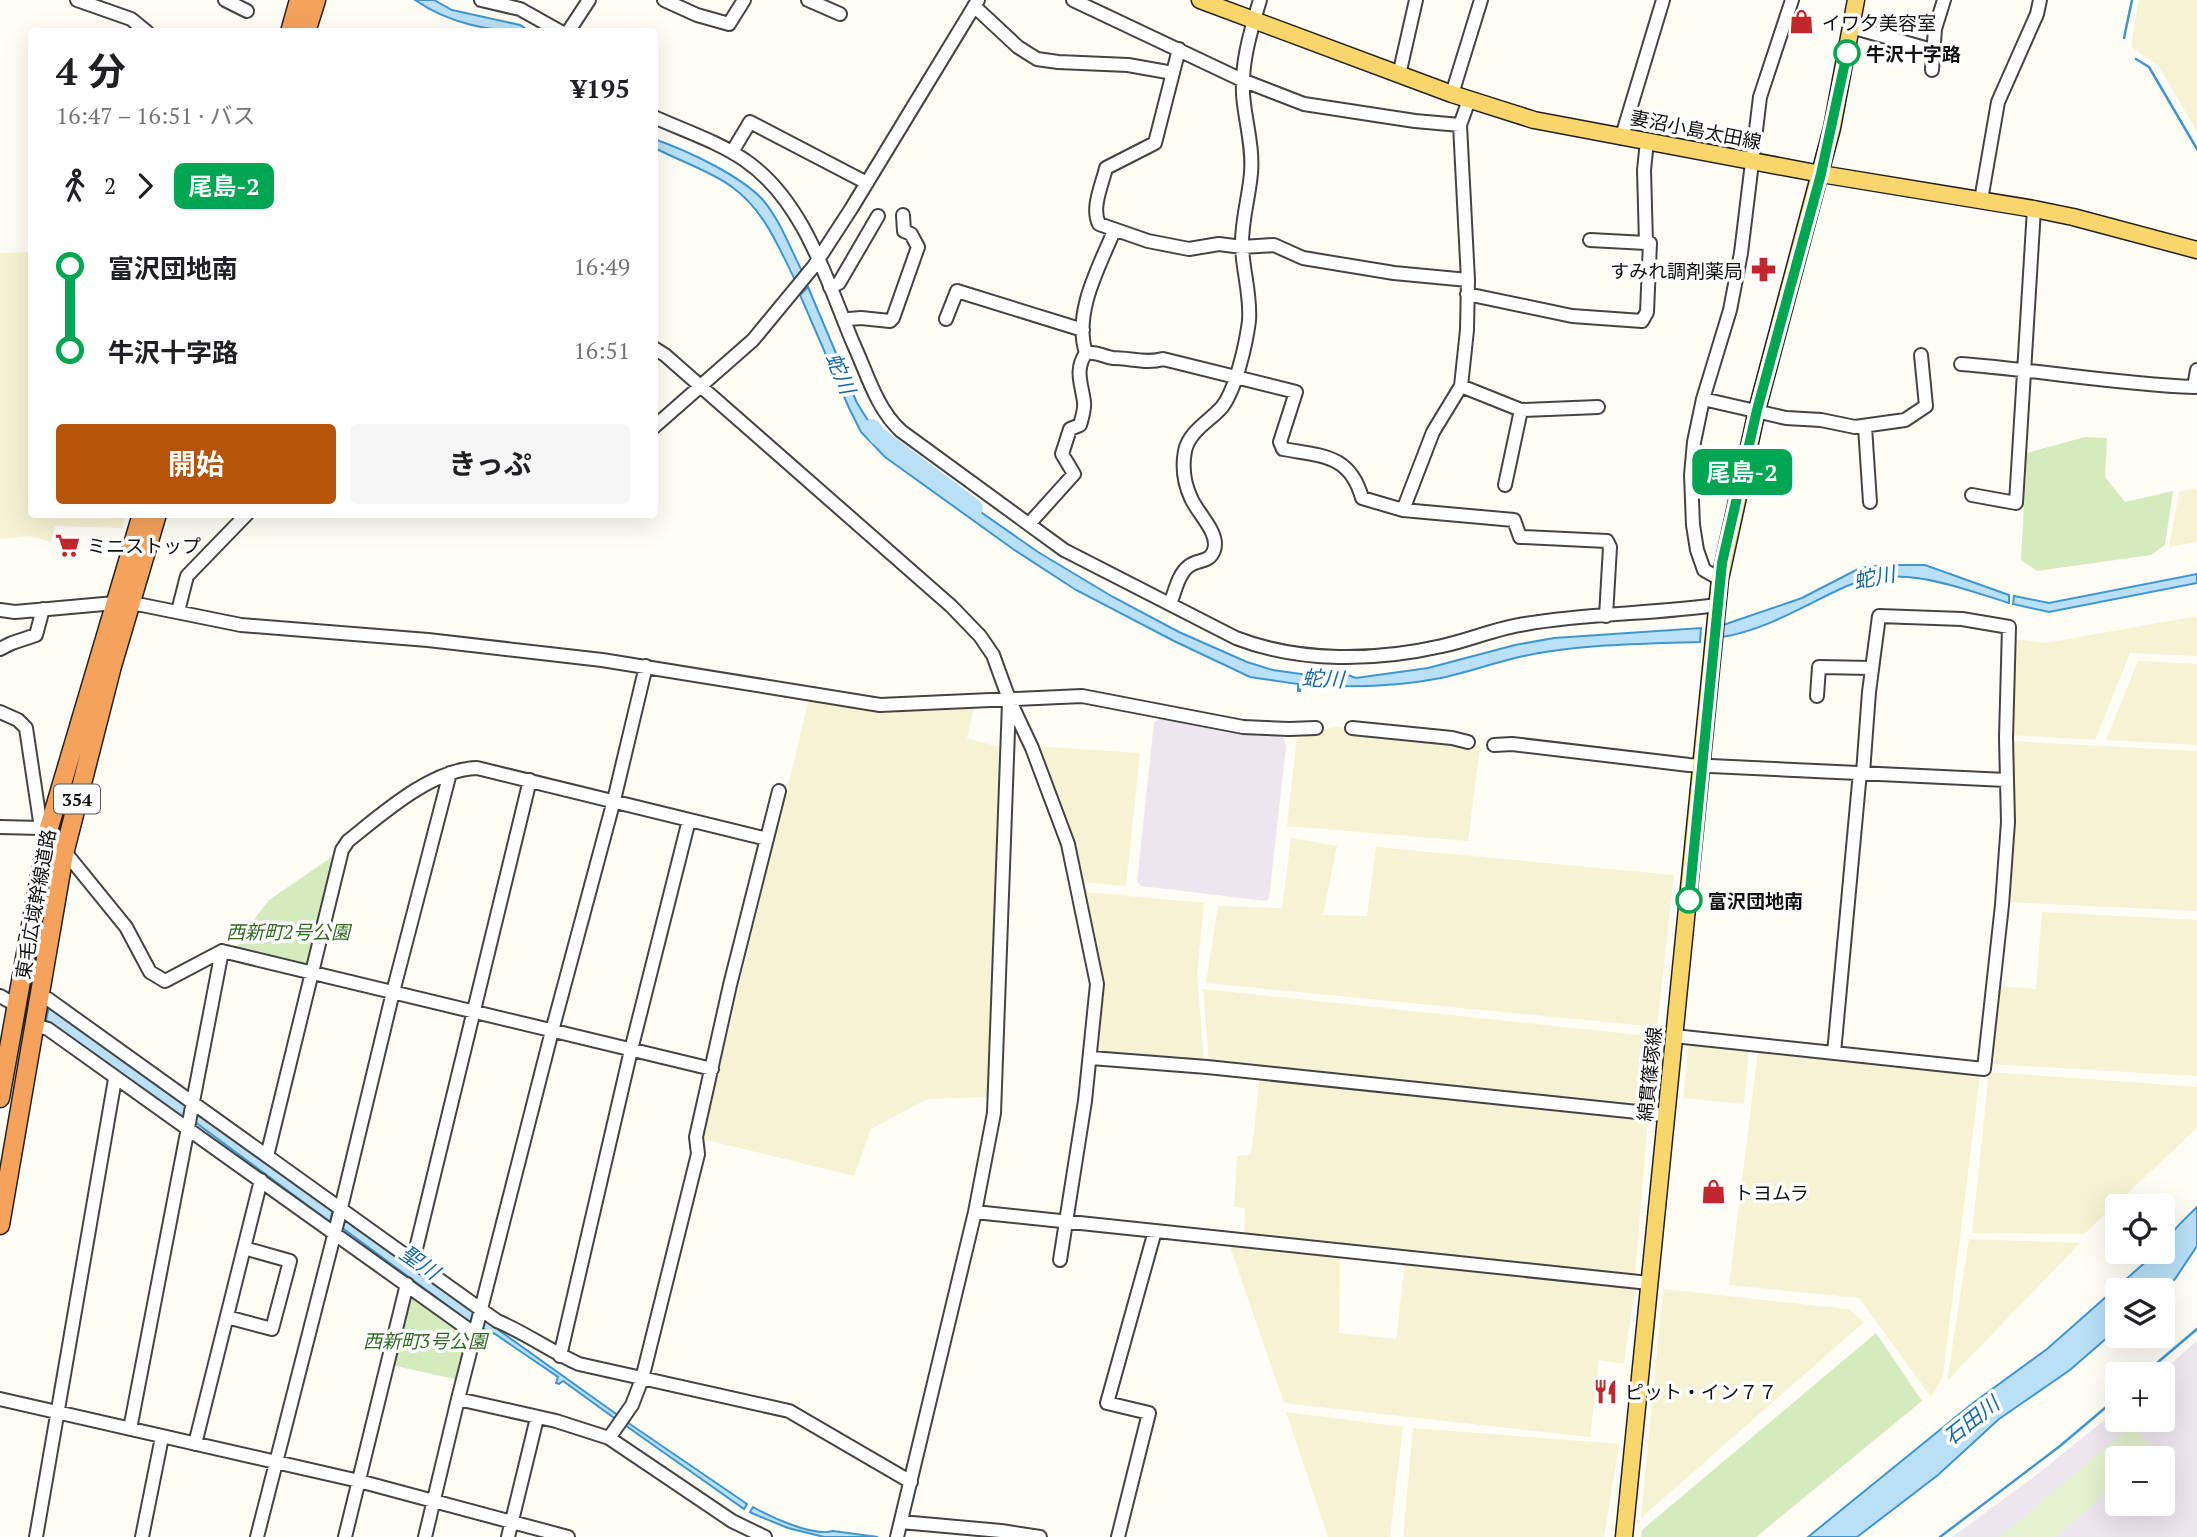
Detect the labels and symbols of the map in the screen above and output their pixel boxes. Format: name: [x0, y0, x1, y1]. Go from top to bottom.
shop icon: イワ夕美容室: [1788, 8, 1816, 36]
place label: イワ夕美容室: [1822, 10, 1936, 35]
marker: 牛沢十字路: [1834, 40, 1860, 66]
place label: 牛沢十字路: [1866, 41, 1961, 66]
street label: 妻沼小島太田線: [1628, 104, 1764, 154]
pharmacy icon: すみれ調剤薬局: [1749, 256, 1777, 284]
place label: すみれ調剤薬局: [1610, 258, 1743, 283]
water label: 蛇川: [820, 348, 863, 400]
line badge: 尾島-2: [1693, 449, 1791, 495]
supermarket icon: ミニストップ: [53, 531, 81, 559]
place label: ミニストップ: [87, 533, 201, 558]
water label: 蛇川: [1851, 559, 1899, 595]
water label: 蛇川: [1301, 663, 1347, 693]
road number: 354: [54, 784, 100, 814]
street label: 東毛広域幹線道路: [9, 827, 61, 981]
marker: 富沢団地南: [1676, 887, 1702, 913]
place label: 富沢団地南: [1708, 888, 1803, 913]
park label: 西新町2号公園: [226, 919, 353, 944]
street label: 綿貫篠塚線: [1632, 1025, 1666, 1123]
shop icon: トヨムラ: [1700, 1178, 1728, 1206]
place label: トヨムラ: [1734, 1180, 1809, 1205]
water label: 聖川: [395, 1238, 447, 1287]
park label: 西新町3号公園: [363, 1328, 490, 1353]
restaurant icon: ピット・イン７７: [1591, 1377, 1619, 1405]
place label: ピット・イン７７: [1625, 1379, 1777, 1404]
water label: 石田川: [1938, 1388, 2006, 1450]

